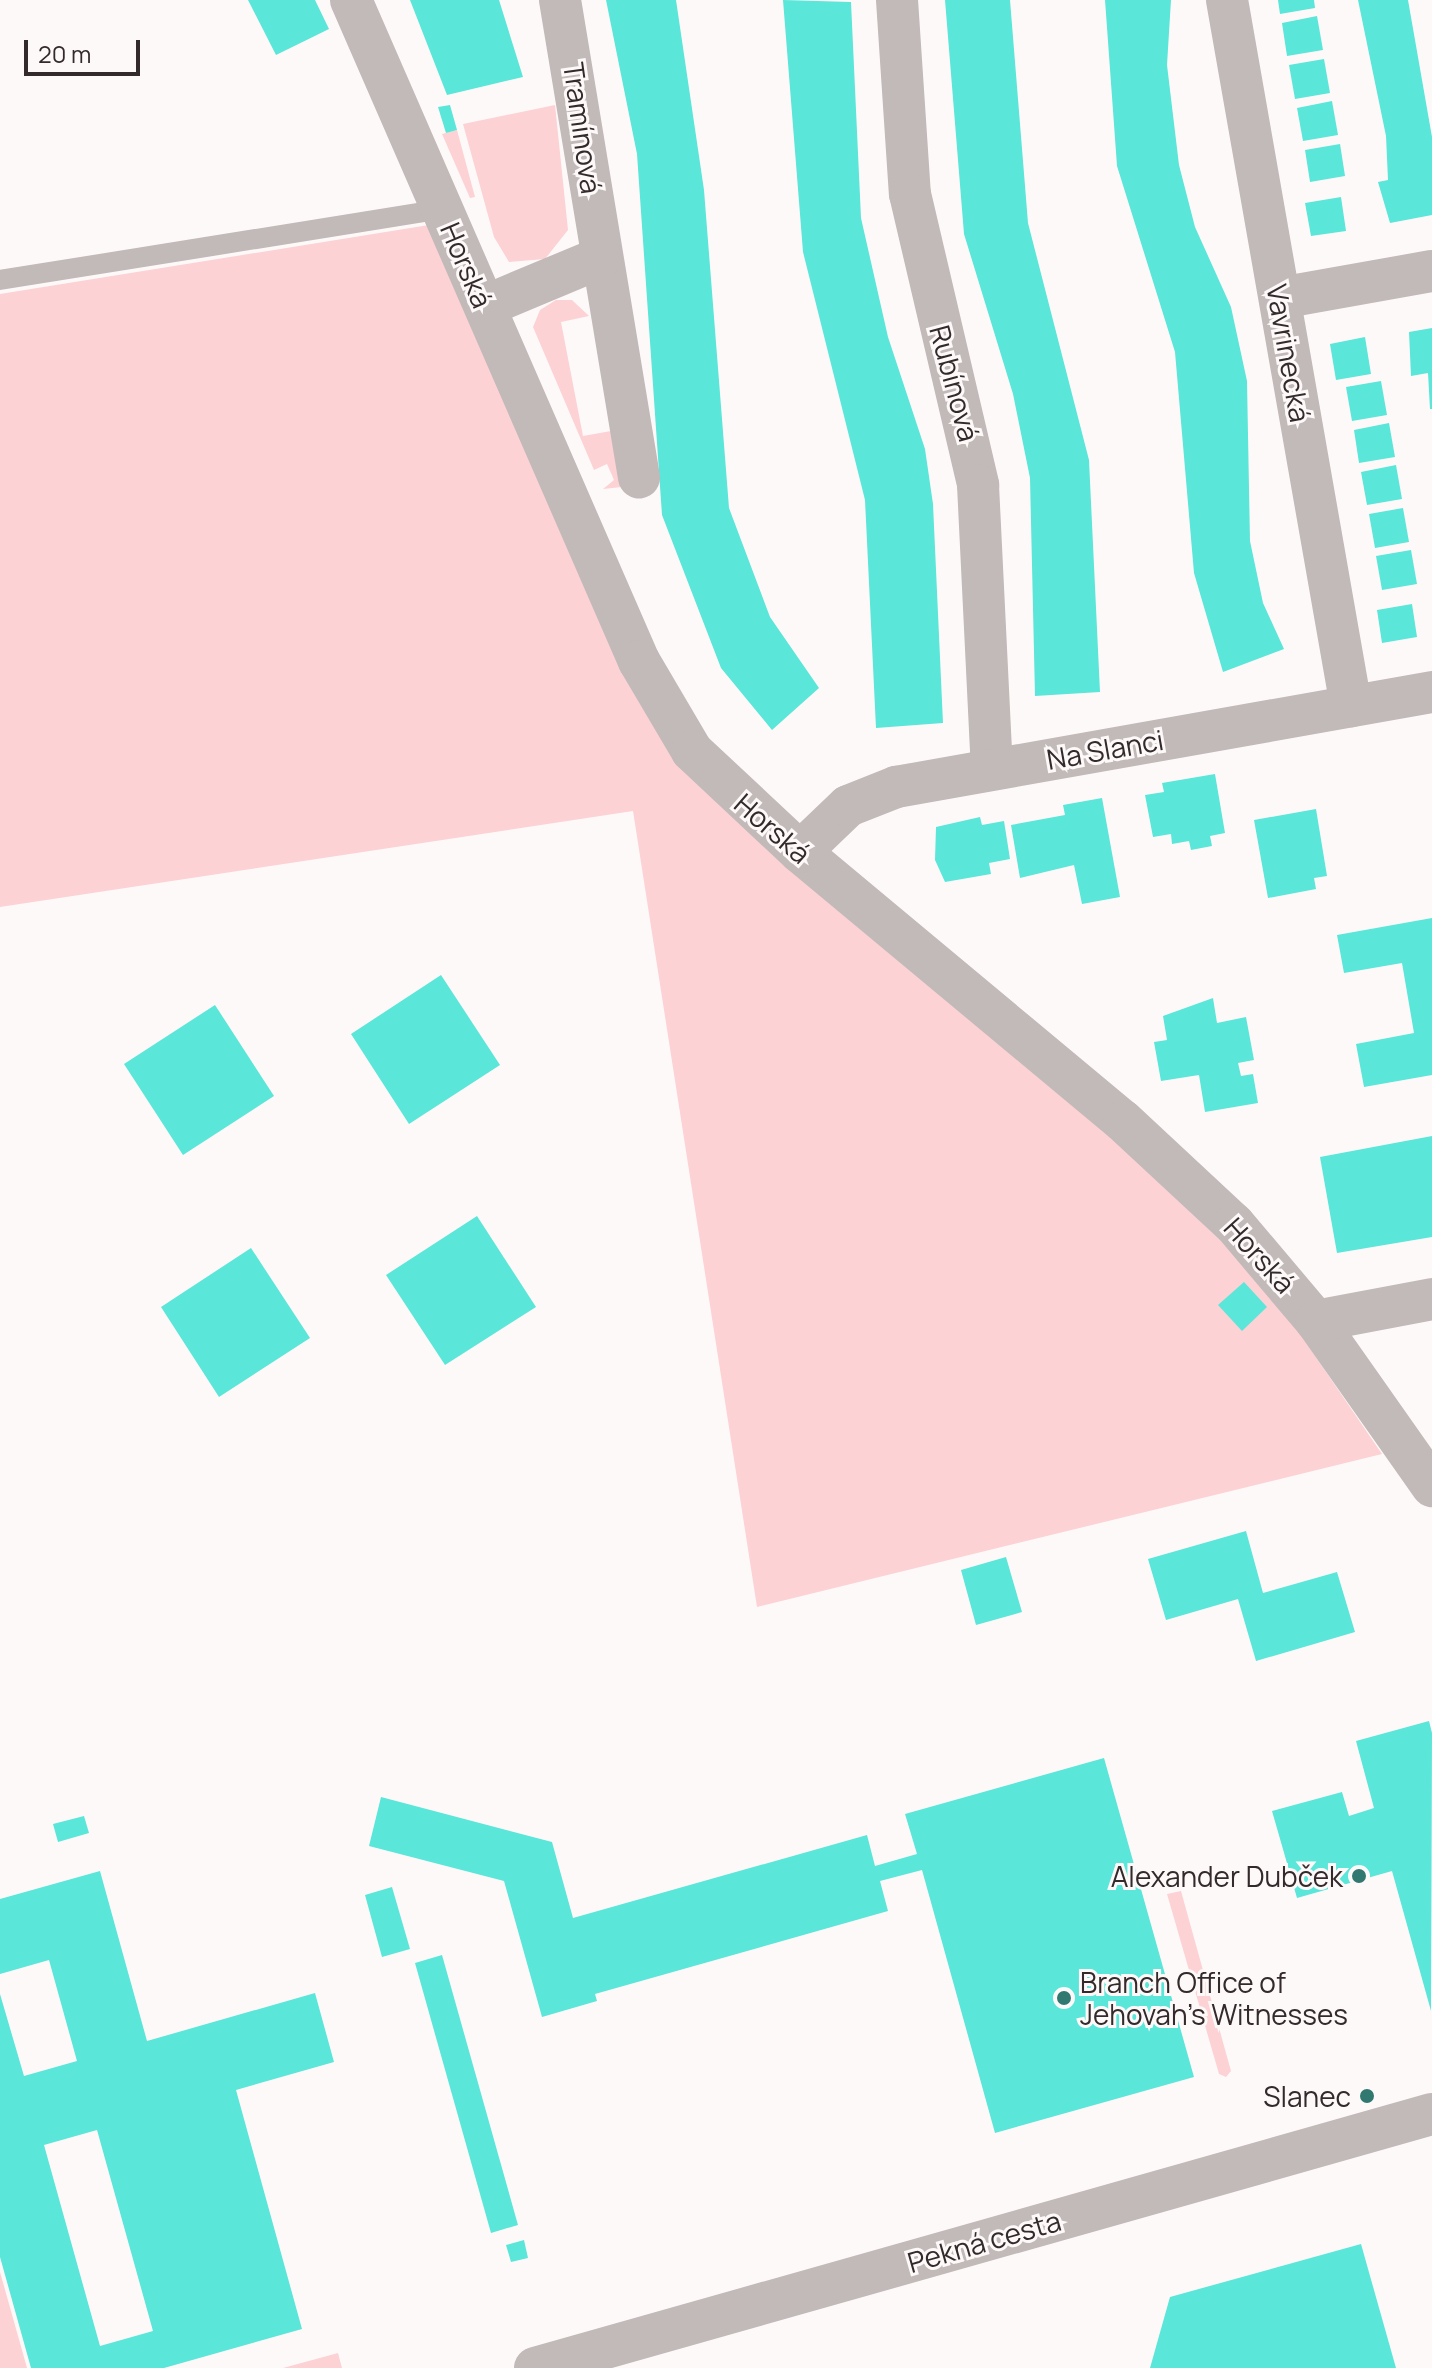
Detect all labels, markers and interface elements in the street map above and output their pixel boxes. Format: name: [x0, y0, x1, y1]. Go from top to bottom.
scale bar: [28, 24, 144, 74]
text: 20 m: [38, 37, 91, 70]
street label: Tramínová: [557, 60, 609, 196]
street label: Horská: [434, 217, 500, 313]
street label: Vavrinecká: [1260, 281, 1318, 425]
street label: Rubínová: [923, 321, 987, 445]
street label: Na Slanci: [1044, 722, 1166, 776]
street label: Horská: [728, 786, 818, 870]
street label: Horská: [1218, 1211, 1302, 1299]
place label: Alexander Dubček: [1111, 1859, 1343, 1893]
marker: Alexander Dubček: [1350, 1867, 1368, 1885]
place label: Branch Office of Jehovah's Witnesses: [1080, 1965, 1348, 2031]
marker: Branch Office of Jehovah's Witnesses: [1055, 1989, 1073, 2007]
place label: Slanec: [1263, 2079, 1351, 2113]
marker: Slanec: [1358, 2087, 1376, 2105]
street label: Pekná cesta: [904, 2203, 1064, 2279]

